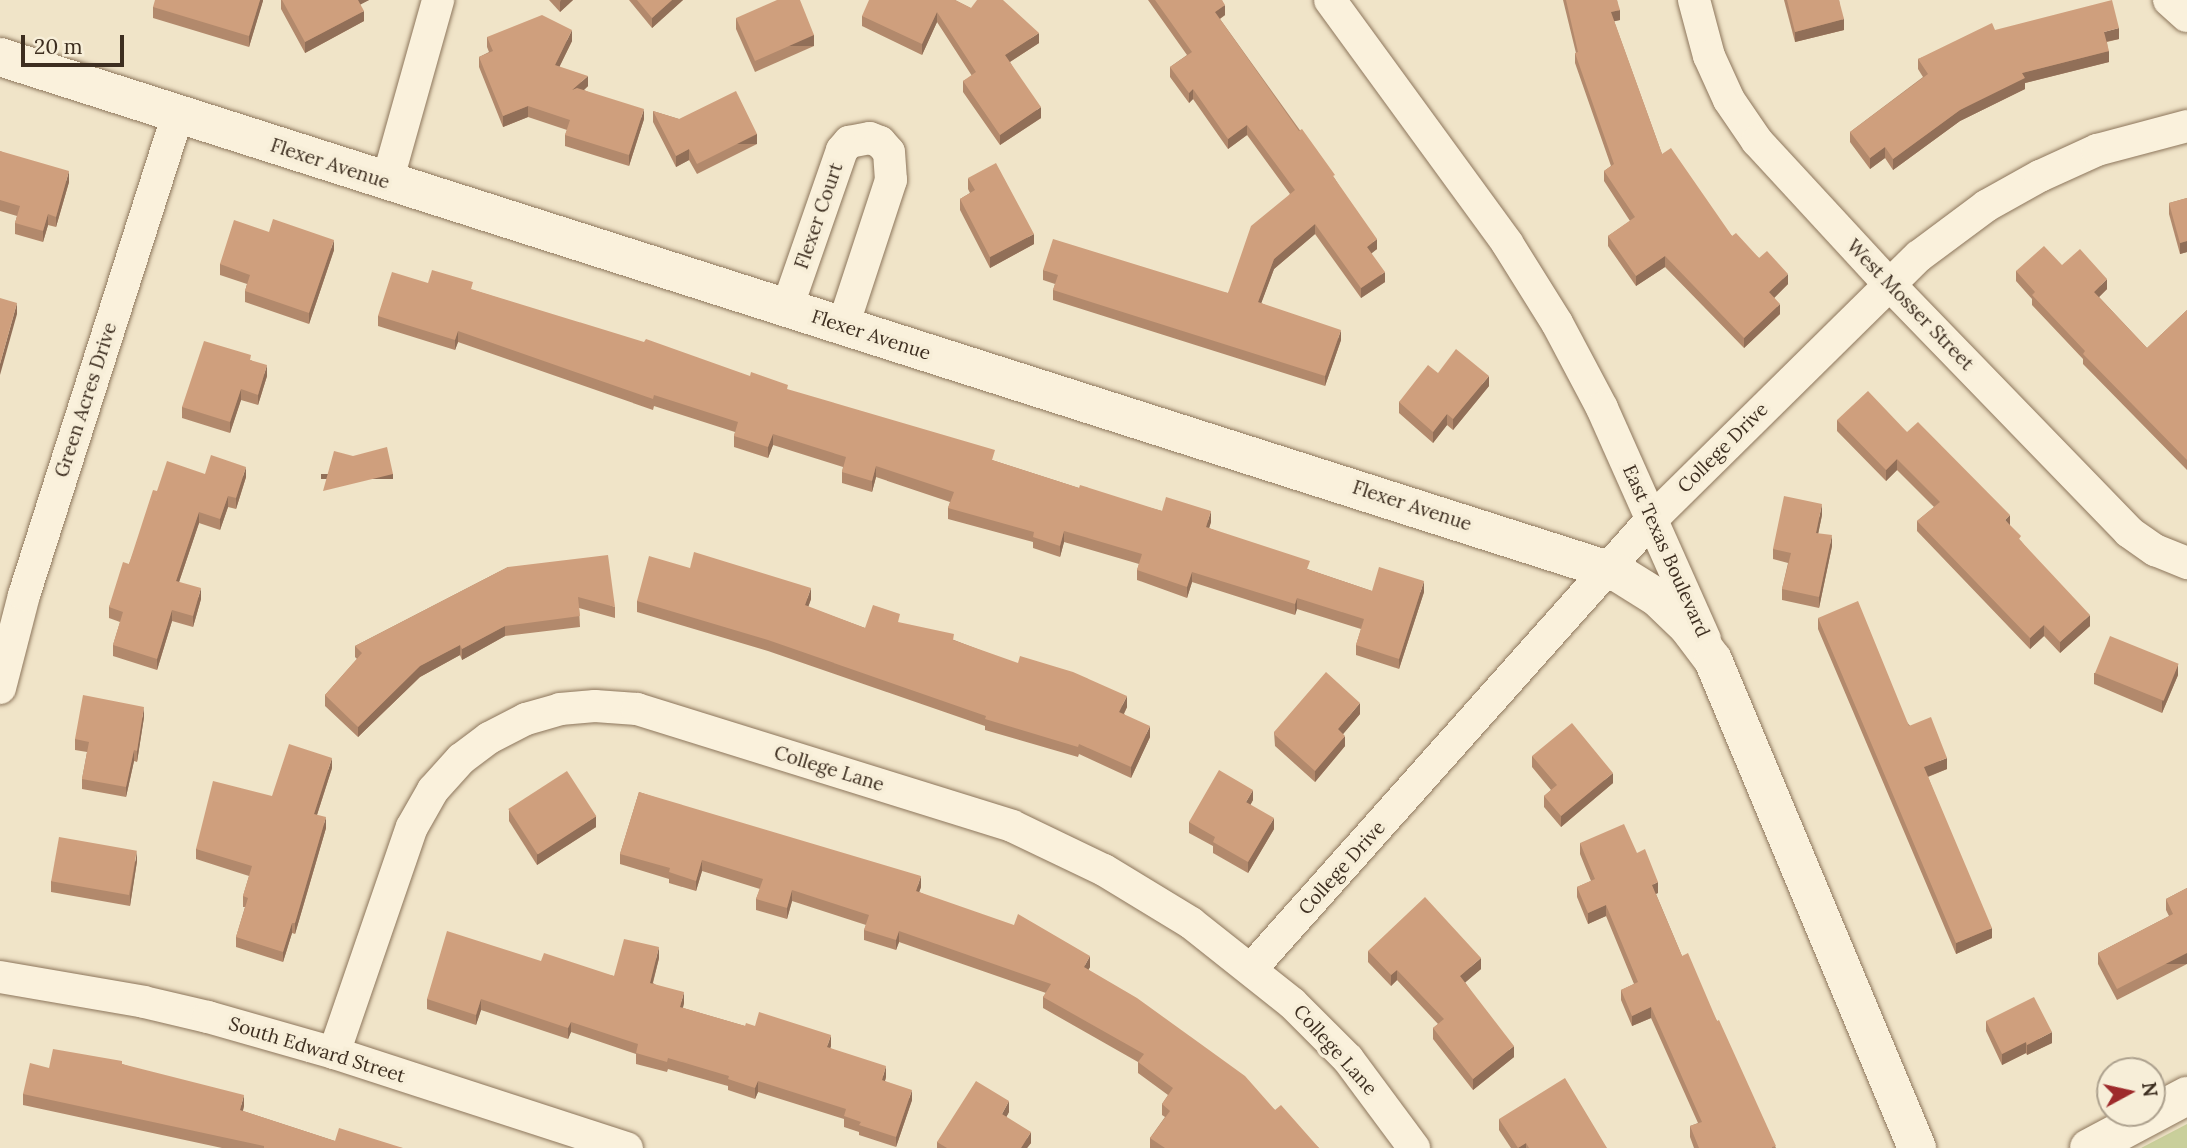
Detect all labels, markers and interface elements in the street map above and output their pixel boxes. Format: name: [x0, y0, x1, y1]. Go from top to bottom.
scale bar: [24, 21, 128, 65]
text: 20 m: [34, 33, 83, 60]
street label: Flexer Avenue: [268, 134, 392, 194]
street label: Flexer Court: [790, 160, 848, 272]
street label: West Mosser Street: [1842, 235, 1978, 375]
street label: Flexer Avenue: [809, 305, 933, 365]
street label: Green Acres Drive: [50, 320, 122, 480]
street label: College Drive: [1673, 398, 1773, 498]
street label: East Texas Boulevard: [1618, 461, 1714, 641]
street label: Flexer Avenue: [1350, 476, 1474, 536]
street label: College Lane: [771, 741, 887, 797]
street label: College Drive: [1294, 816, 1390, 920]
street label: College Lane: [1288, 1000, 1382, 1100]
street label: South Edward Street: [226, 1012, 408, 1088]
north arrow: [2096, 1057, 2166, 1127]
text: N: [2137, 1080, 2163, 1098]

